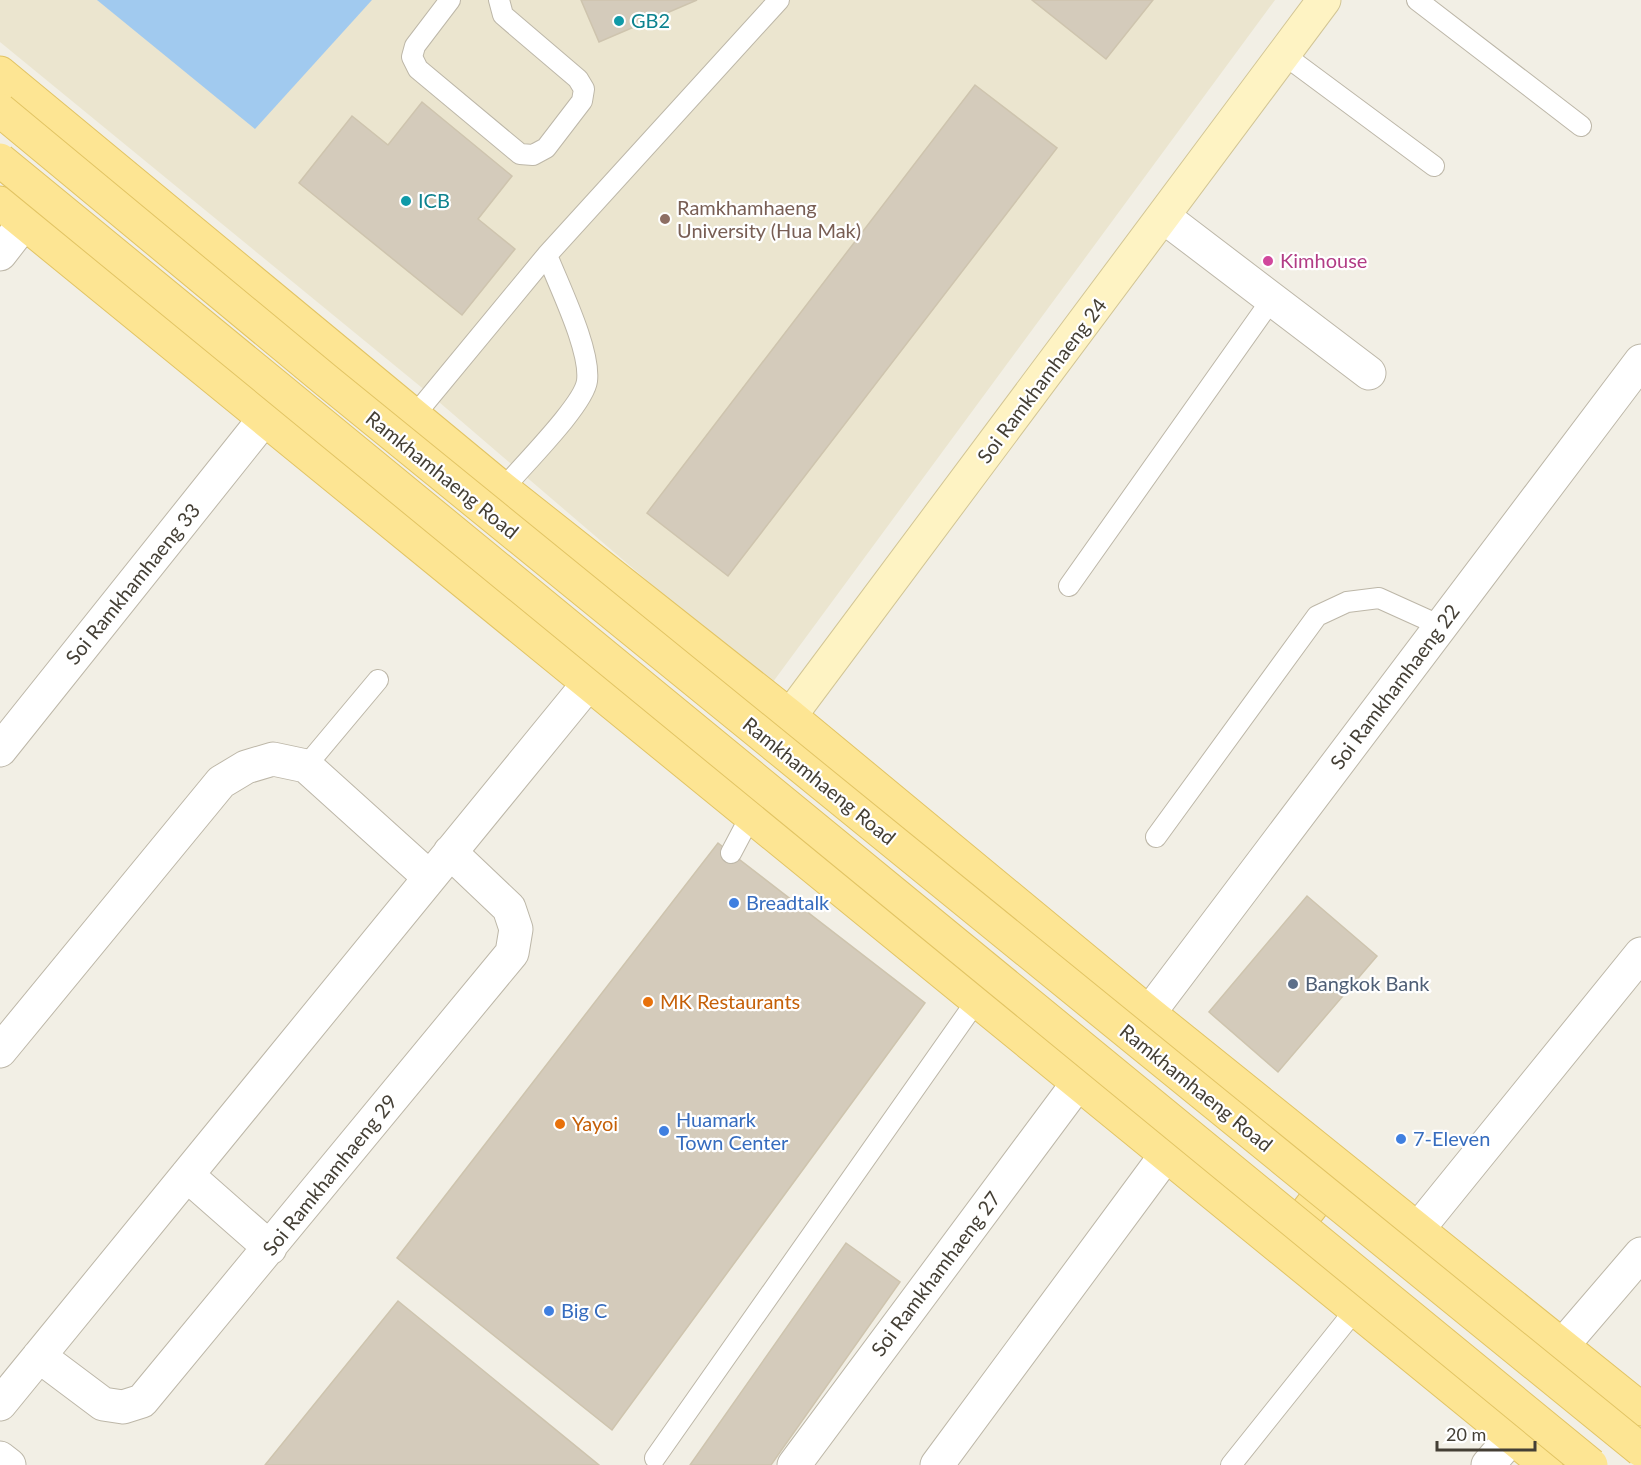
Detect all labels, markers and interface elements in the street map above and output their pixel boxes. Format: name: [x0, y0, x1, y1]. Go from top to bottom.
place label: GB2: [631, 8, 670, 32]
marker: GB2: [612, 14, 626, 28]
place label: ICB: [418, 188, 450, 212]
marker: ICB: [399, 194, 413, 208]
place label: Ramkhamhaeng University (Hua Mak): [677, 195, 861, 242]
marker: Ramkhamhaeng University (Hua Mak): [658, 212, 672, 226]
place label: Kimhouse: [1280, 248, 1367, 272]
marker: Kimhouse: [1261, 254, 1275, 268]
street label: Soi Ramkhamhaeng 24: [971, 293, 1111, 468]
street label: Ramkhamhaeng Road: [362, 405, 524, 543]
street label: Soi Ramkhamhaeng 33: [60, 498, 205, 669]
street label: Soi Ramkhamhaeng 22: [1324, 599, 1464, 774]
street label: Ramkhamhaeng Road: [739, 711, 901, 849]
place label: Breadtalk: [746, 890, 830, 914]
marker: Breadtalk: [727, 896, 741, 910]
place label: Bangkok Bank: [1305, 971, 1430, 995]
marker: Bangkok Bank: [1286, 977, 1300, 991]
place label: MK Restaurants: [660, 989, 800, 1013]
marker: MK Restaurants: [641, 995, 655, 1009]
street label: Ramkhamhaeng Road: [1116, 1018, 1278, 1156]
street label: Soi Ramkhamhaeng 29: [257, 1089, 402, 1260]
place label: Huamark Town Center: [676, 1107, 789, 1154]
place label: Yayoi: [572, 1111, 618, 1135]
marker: Yayoi: [553, 1117, 567, 1131]
marker: Huamark Town Center: [657, 1124, 671, 1138]
place label: 7-Eleven: [1413, 1126, 1490, 1150]
marker: 7-Eleven: [1394, 1132, 1408, 1146]
street label: Soi Ramkhamhaeng 27: [865, 1186, 1005, 1361]
place label: Big C: [561, 1298, 607, 1322]
marker: Big C: [542, 1304, 556, 1318]
scale bar: [1437, 1414, 1534, 1452]
text: 20 m: [1446, 1423, 1486, 1445]

